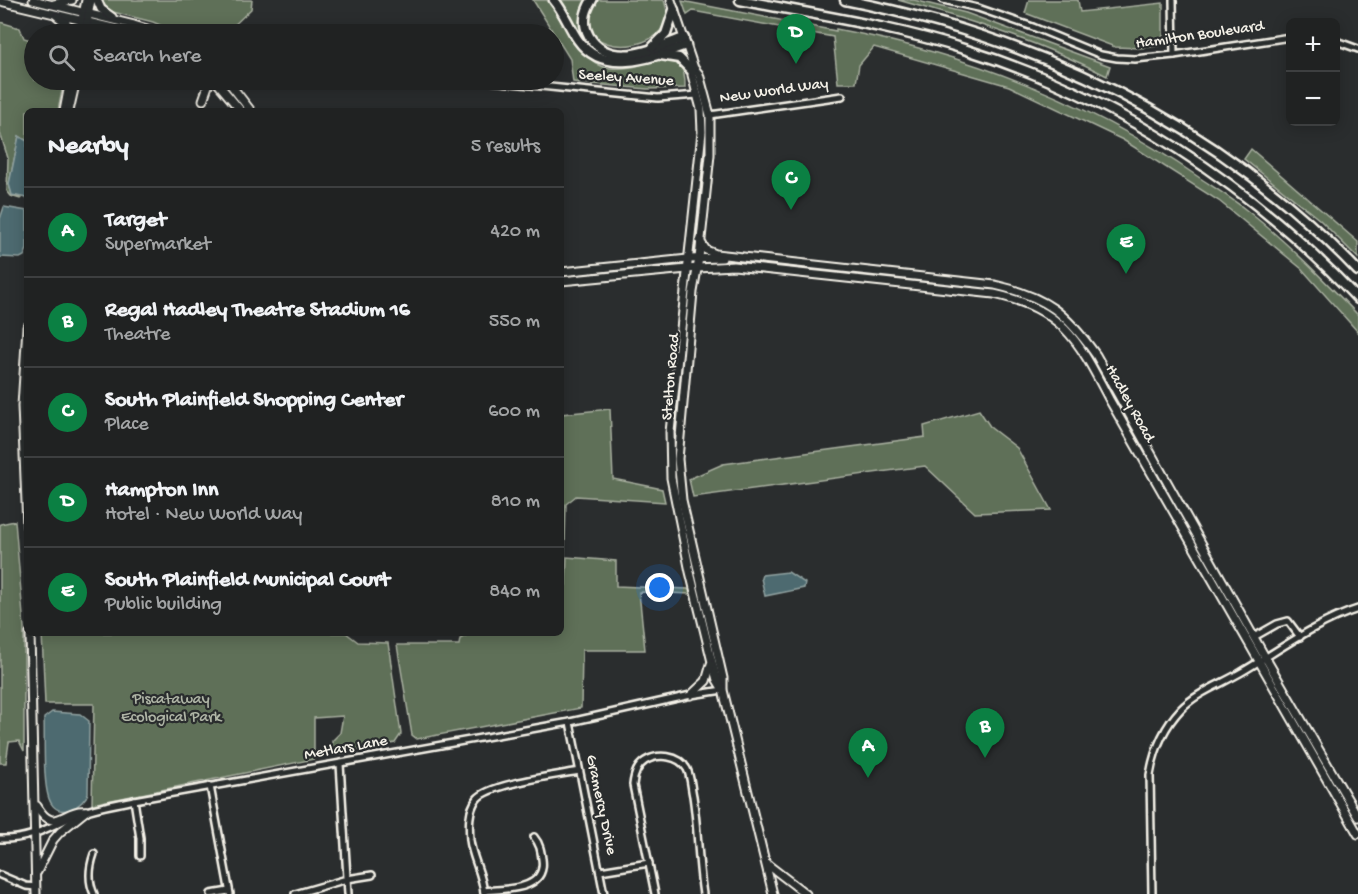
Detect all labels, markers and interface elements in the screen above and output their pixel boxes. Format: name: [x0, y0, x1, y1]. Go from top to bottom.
pin: D: [776, 14, 816, 64]
street label: Hamilton Boulevard: [1135, 17, 1267, 54]
map controls: [1286, 18, 1340, 126]
button: +: [1286, 18, 1340, 72]
search box: [24, 24, 564, 90]
icon: search: [45, 41, 78, 74]
text: Search here: [93, 44, 201, 70]
street label: Seeley Avenue: [578, 66, 675, 92]
button: −: [1286, 72, 1340, 126]
street label: New World Way: [718, 75, 830, 109]
text: Nearby: [48, 132, 129, 163]
text: 5 results: [471, 136, 540, 159]
pin: C: [772, 160, 810, 210]
text: Target: [105, 208, 166, 234]
text: A: [62, 221, 73, 244]
text: 420 m: [490, 221, 540, 244]
pin: E: [1106, 224, 1146, 274]
text: Supermarket: [105, 234, 211, 257]
text: Regal Hadley Theatre Stadium 16: [105, 298, 410, 324]
text: B: [62, 311, 73, 334]
text: 550 m: [489, 311, 540, 334]
text: Theatre: [105, 324, 170, 347]
street label: Stelton Road: [659, 331, 685, 421]
street label: Hadley Road: [1100, 362, 1159, 448]
text: South Plainfield Shopping Center: [105, 388, 403, 414]
text: C: [62, 401, 73, 424]
text: 600 m: [488, 401, 540, 424]
text: Place: [105, 414, 149, 437]
text: Hampton Inn: [105, 478, 218, 504]
text: D: [61, 491, 74, 514]
text: 810 m: [491, 491, 540, 514]
text: Hotel · New World Way: [105, 504, 302, 527]
text: South Plainfield Municipal Court: [105, 568, 390, 594]
your location: [645, 573, 674, 602]
text: E: [61, 581, 74, 604]
text: 840 m: [489, 581, 540, 604]
text: Public building: [105, 594, 222, 617]
park label: Piscataway Ecological Park: [121, 691, 223, 728]
pin: B: [966, 708, 1004, 758]
pin: A: [848, 728, 888, 778]
street label: Metlars Lane: [303, 732, 390, 766]
street label: Gramercy Drive: [580, 753, 620, 858]

